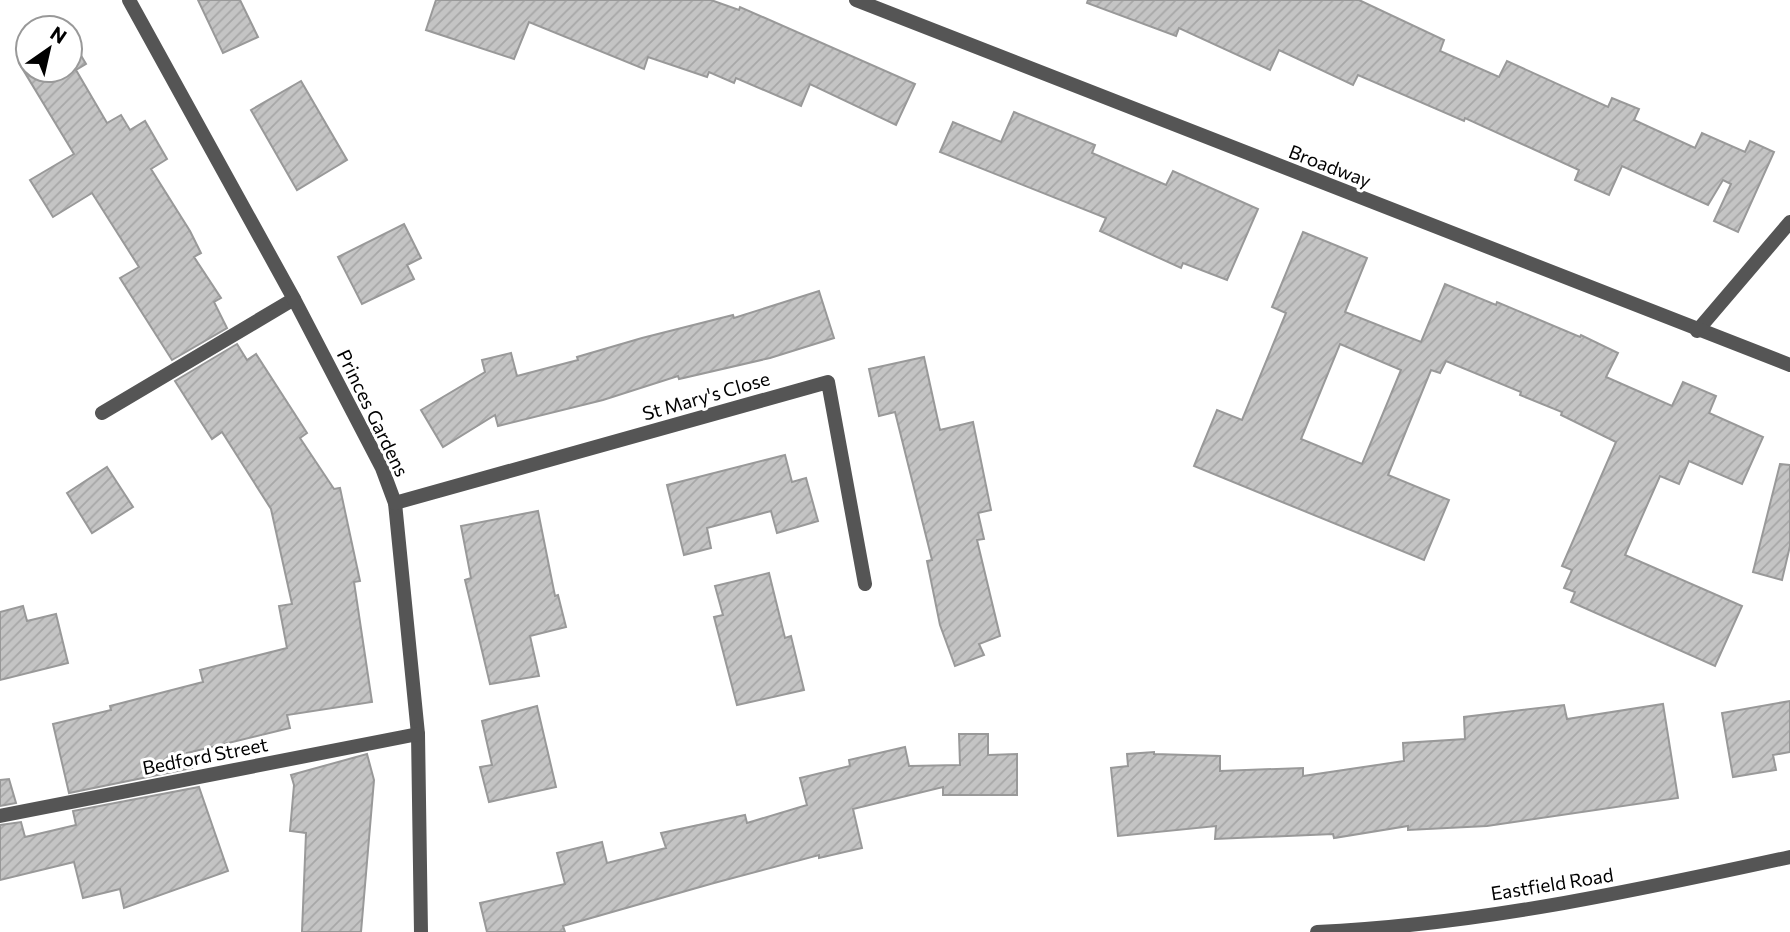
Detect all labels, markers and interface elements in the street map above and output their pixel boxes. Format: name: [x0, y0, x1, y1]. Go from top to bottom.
north arrow: [14, 14, 84, 84]
text: N: [46, 21, 71, 48]
street label: Broadway: [1286, 139, 1375, 192]
street label: Princes Gardens: [333, 345, 414, 480]
street label: St Mary's Close: [639, 366, 772, 425]
street label: Bedford Street: [140, 732, 270, 779]
street label: Eastfield Road: [1489, 862, 1615, 905]

